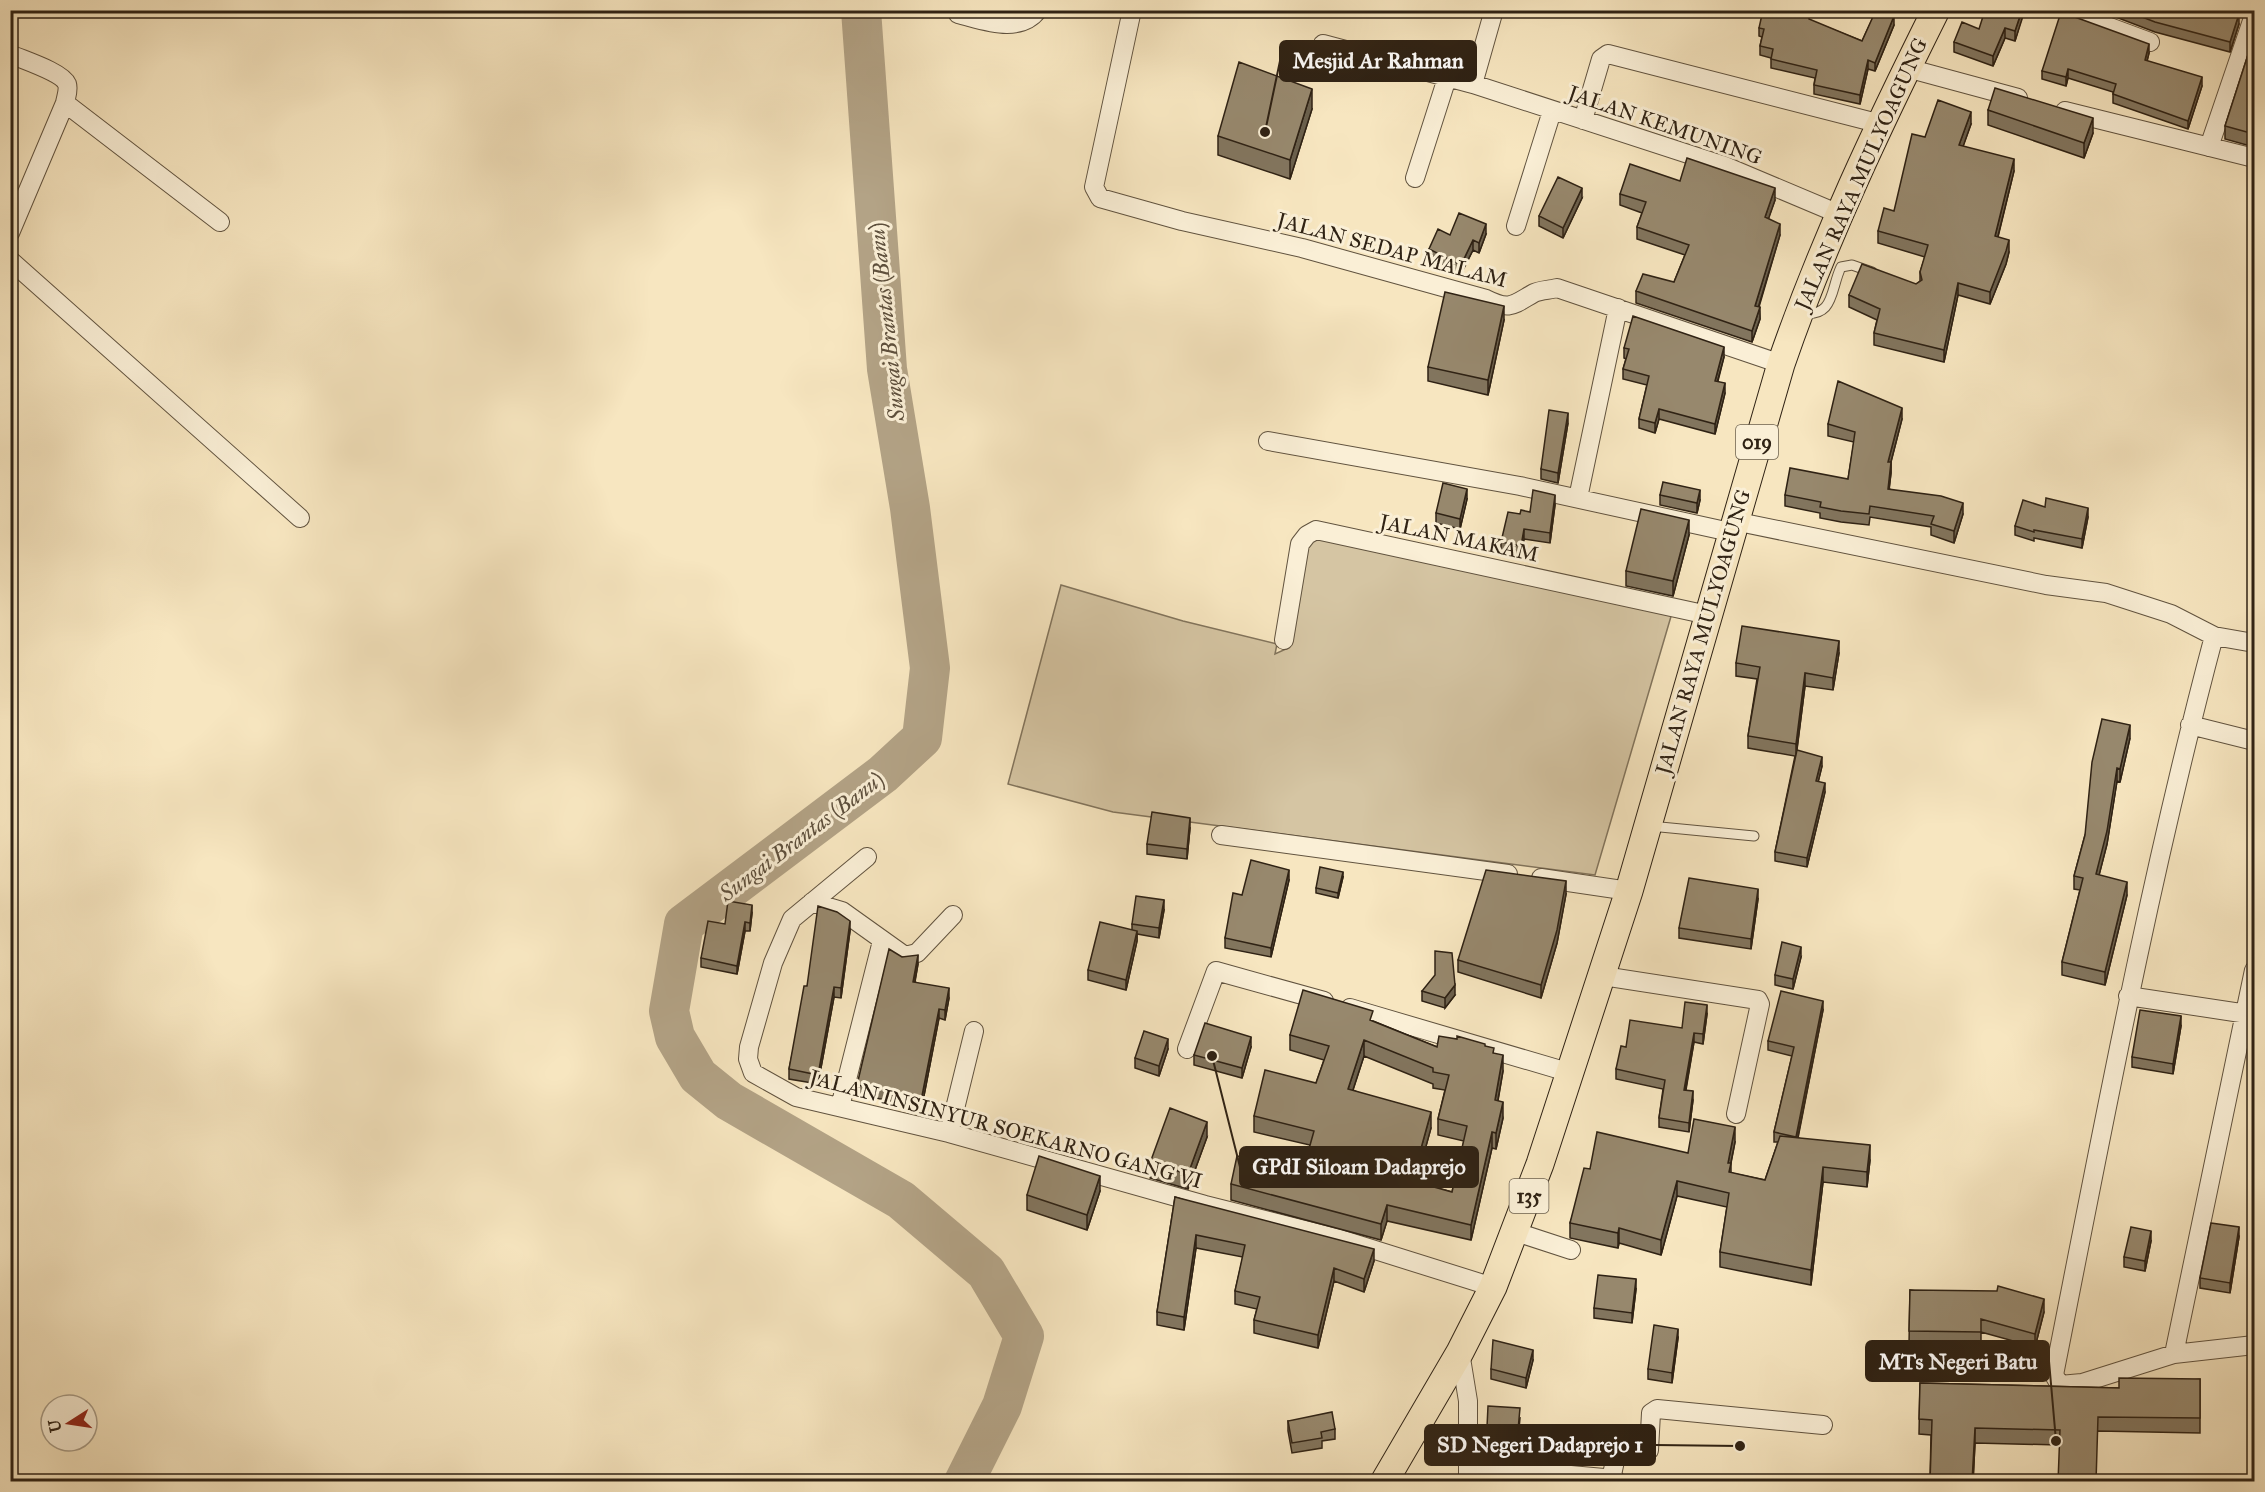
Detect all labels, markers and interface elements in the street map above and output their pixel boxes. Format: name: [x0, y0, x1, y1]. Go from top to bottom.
street label: JALAN RAYA MULYOAGUNG: [1788, 34, 1933, 316]
callout: Mesjid Ar Rahman: [1280, 41, 1476, 81]
text: Mesjid Ar Rahman: [1292, 47, 1464, 74]
street label: JALAN KEMUNING: [1563, 79, 1765, 170]
street label: JALAN SEDAP MALAM: [1272, 206, 1510, 293]
water label: Sungai Brantas (Banu): [863, 222, 910, 423]
road number: 019: [1736, 425, 1778, 459]
street label: JALAN RAYA MULYOAGUNG: [1649, 487, 1756, 779]
street label: JALAN MAKAM: [1375, 508, 1541, 568]
water label: Sungai Brantas (Banu): [713, 766, 889, 908]
street label: JALAN INSINYUR SOEKARNO GANG VI: [805, 1063, 1205, 1194]
callout: GPdI Siloam Dadaprejo: [1240, 1147, 1478, 1187]
text: GPdI Siloam Dadaprejo: [1252, 1153, 1466, 1180]
road number: 135: [1510, 1179, 1549, 1213]
callout: MTs Negeri Batu: [1866, 1341, 2049, 1381]
text: MTs Negeri Batu: [1878, 1348, 2038, 1375]
north arrow: [39, 1393, 99, 1453]
text: U: [44, 1418, 65, 1434]
callout: SD Negeri Dadaprejo 1: [1425, 1425, 1655, 1465]
text: SD Negeri Dadaprejo 1: [1437, 1431, 1643, 1458]

